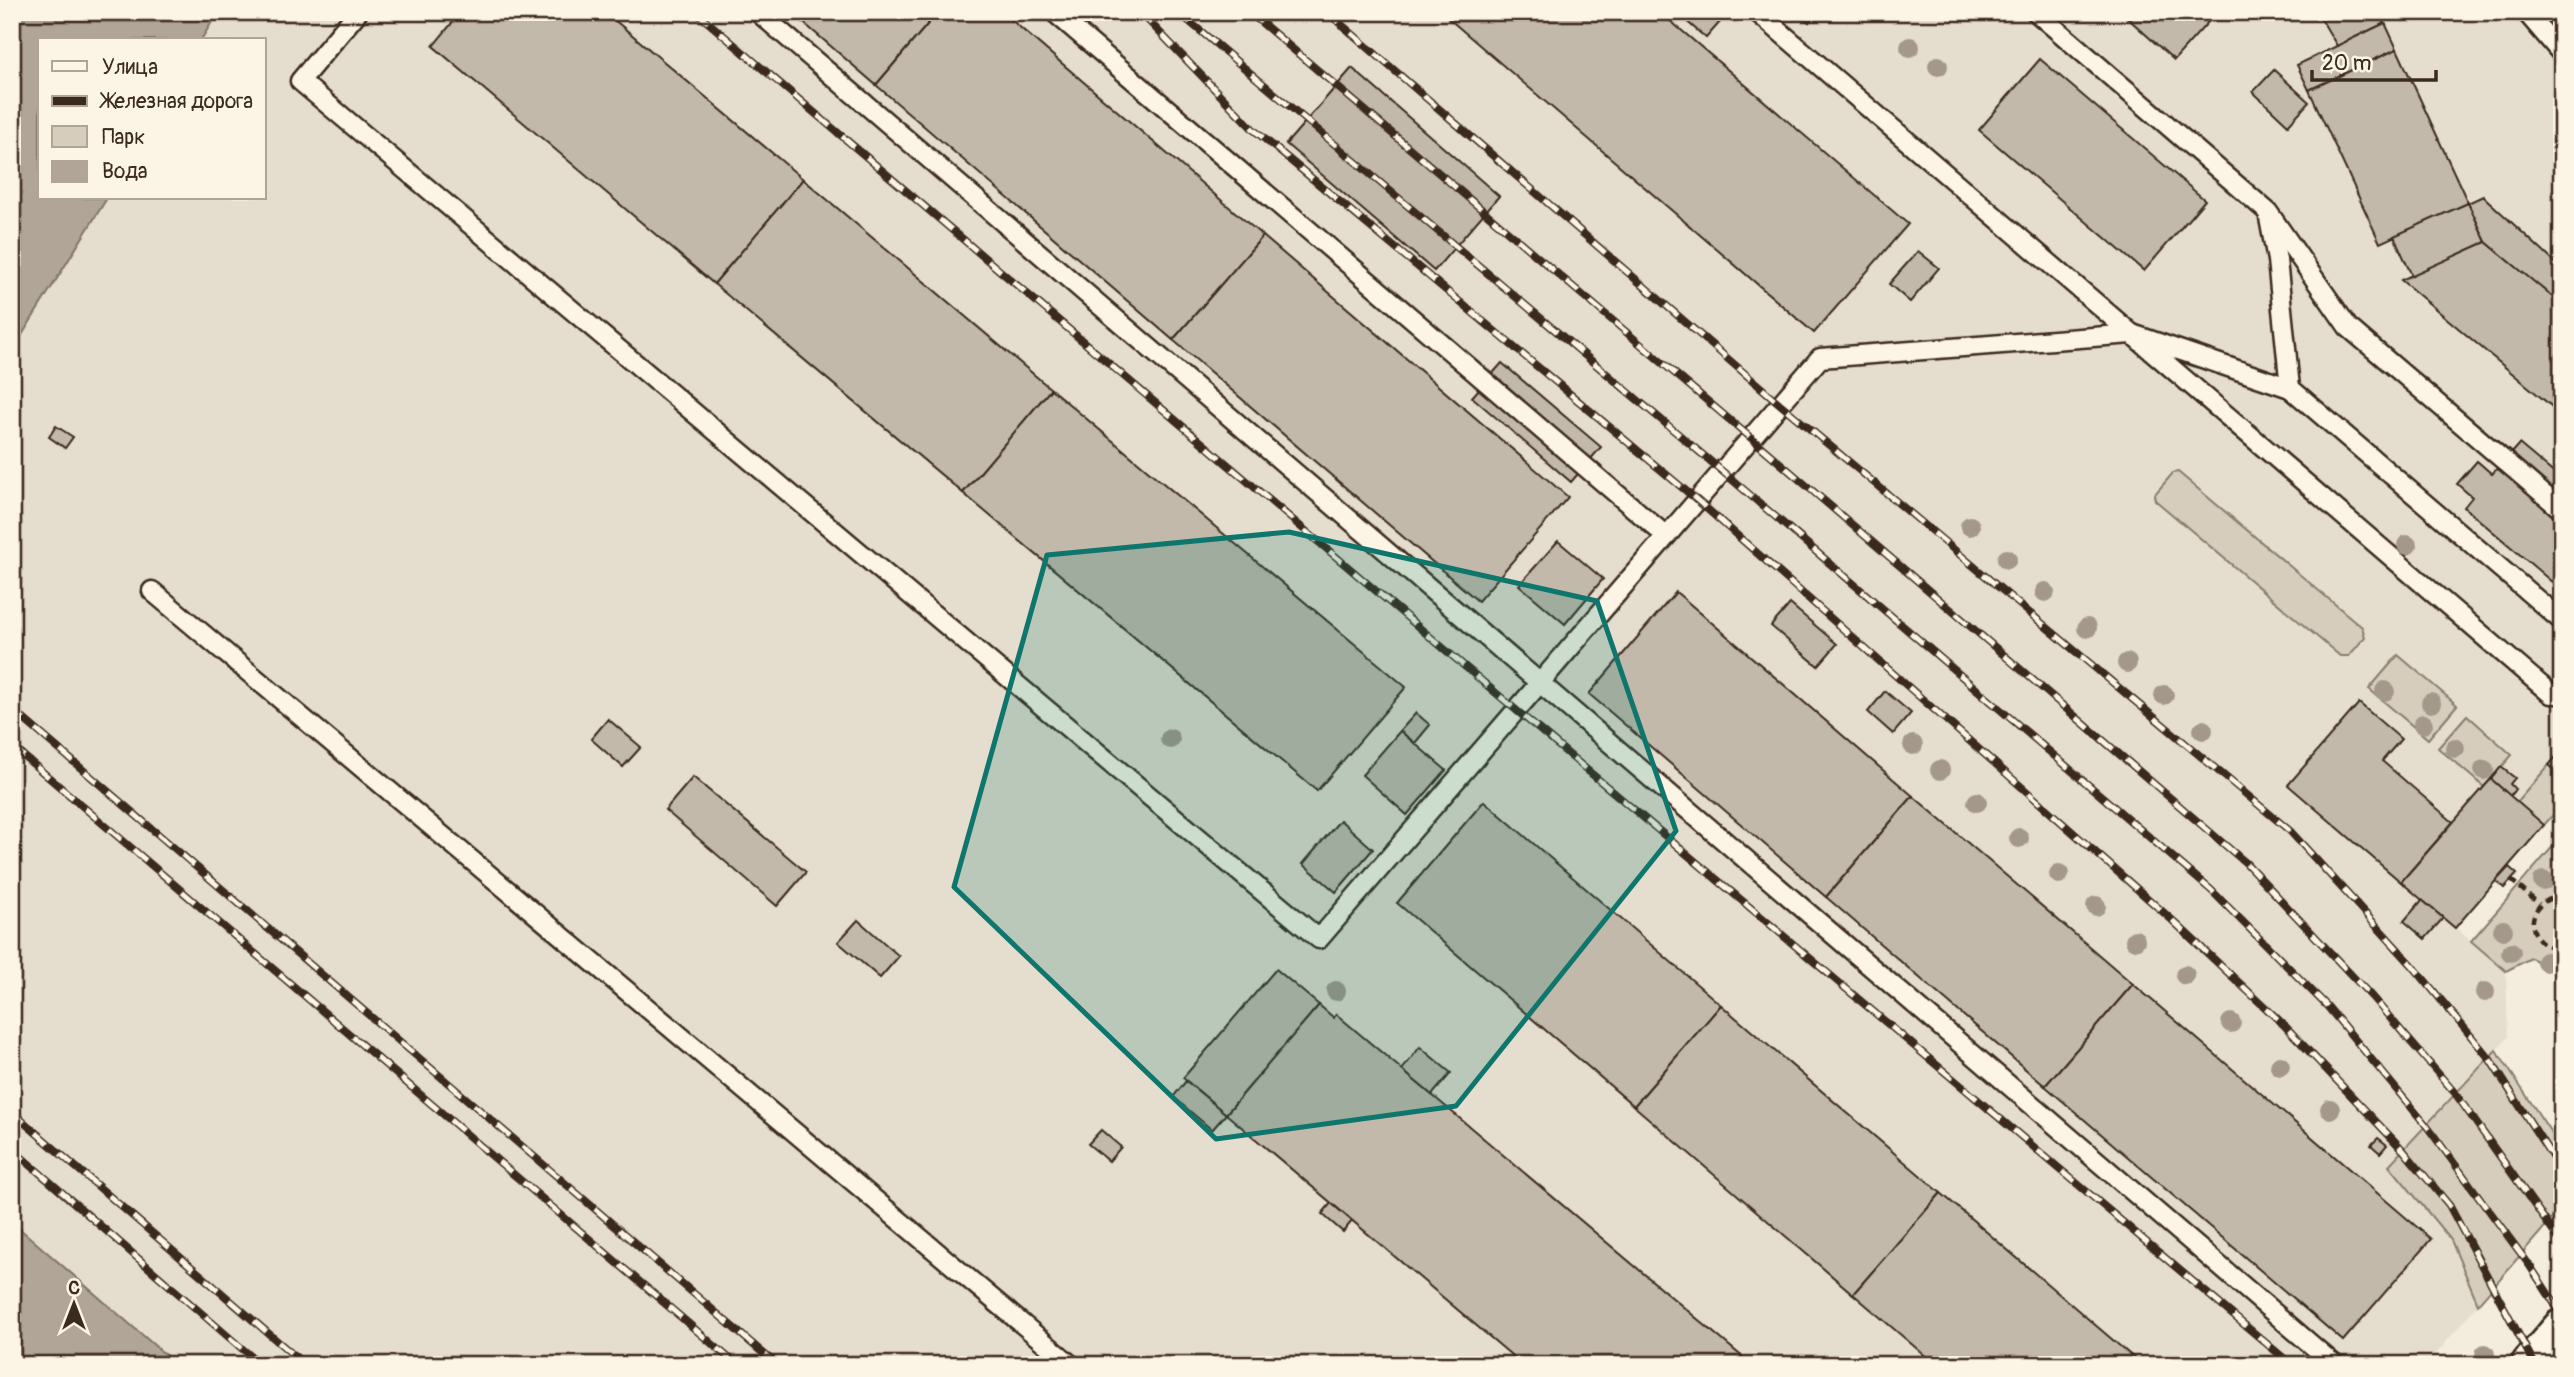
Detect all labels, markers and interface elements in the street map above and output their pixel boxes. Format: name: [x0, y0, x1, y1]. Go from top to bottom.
legend: [38, 38, 266, 200]
scale bar: [2312, 38, 2436, 82]
text: 20 m: [2322, 50, 2371, 77]
text: Улица: [102, 54, 158, 81]
text: Железная дорога: [99, 88, 253, 115]
text: Парк: [102, 124, 145, 151]
text: Вода: [102, 158, 148, 185]
north arrow: [38, 1268, 108, 1338]
text: С: [68, 1276, 80, 1300]

